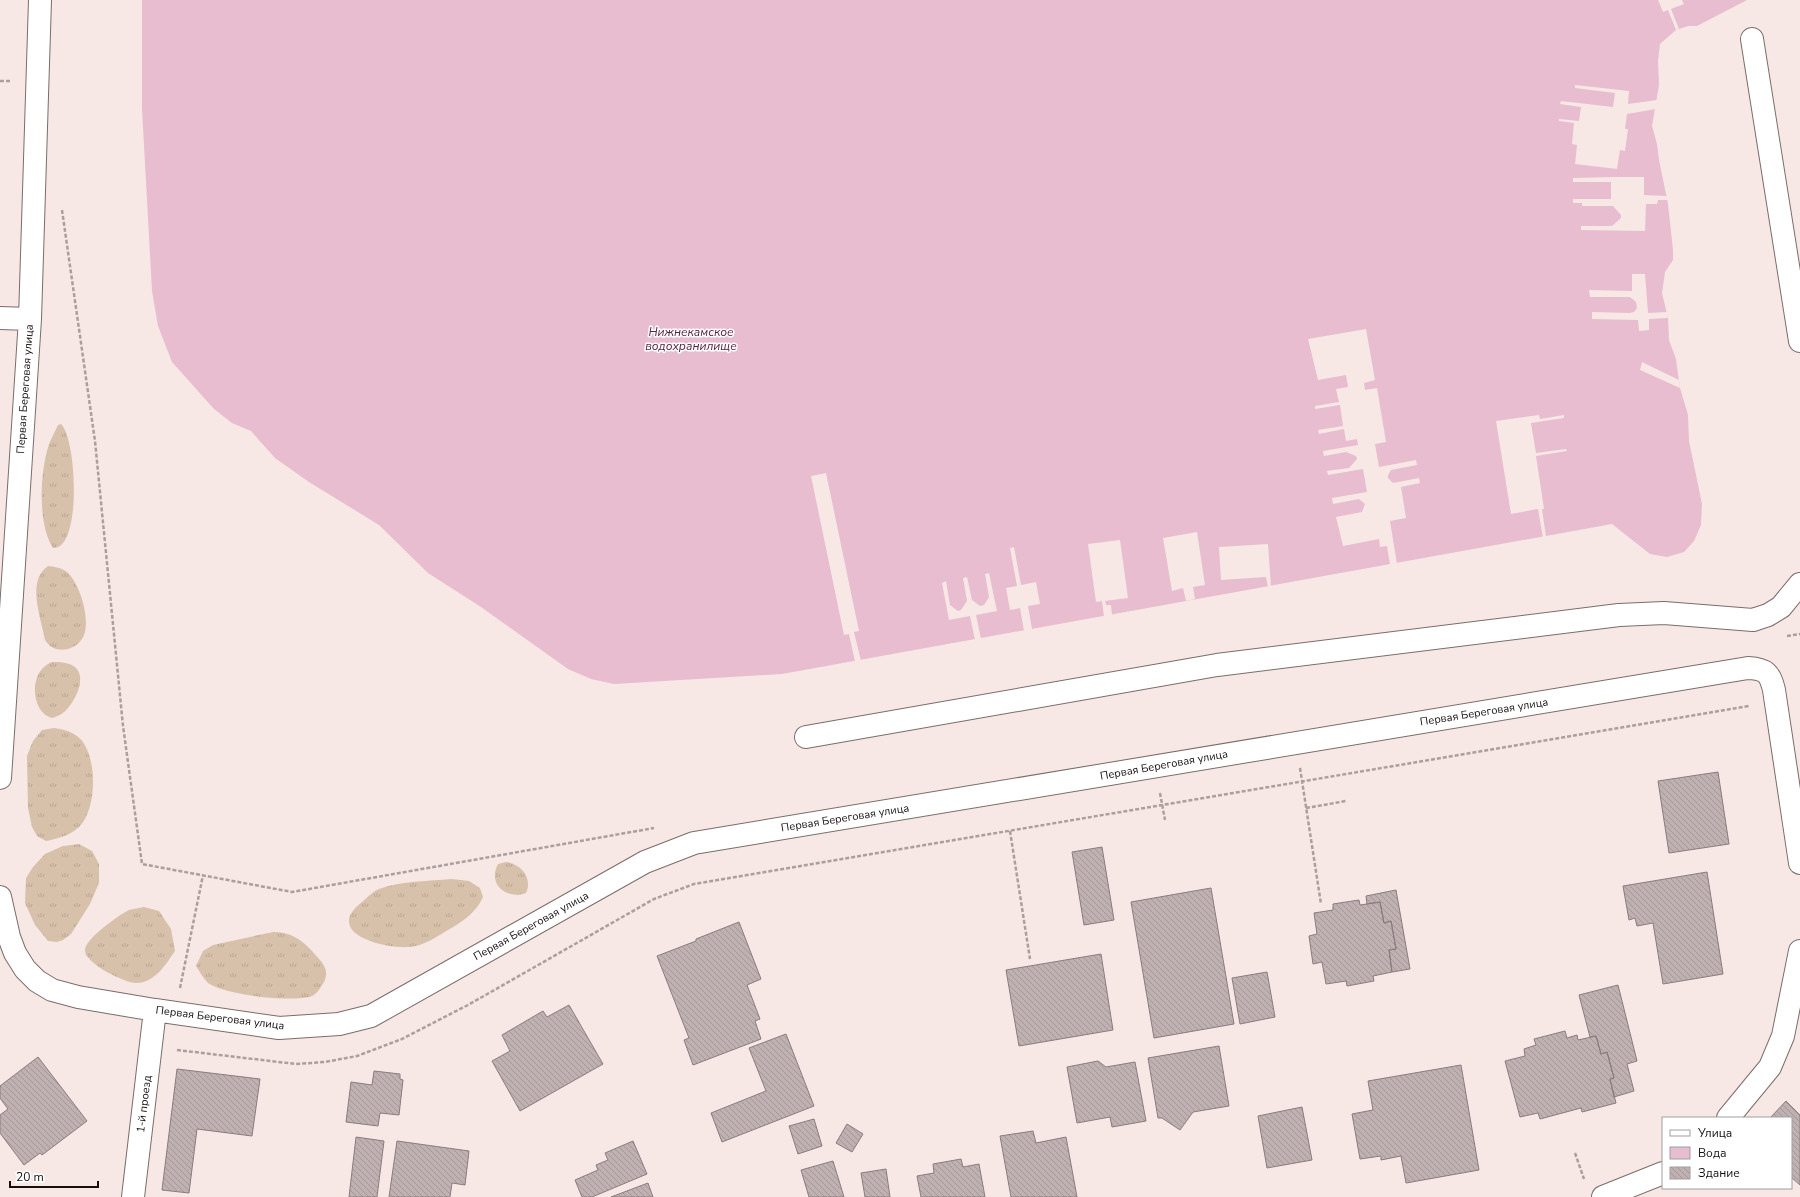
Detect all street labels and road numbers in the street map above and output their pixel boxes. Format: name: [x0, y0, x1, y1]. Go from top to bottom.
street label: Первая Береговая улица: [13, 324, 37, 454]
street label: Первая Береговая улица: [1419, 694, 1549, 730]
street label: Первая Береговая улица: [1099, 746, 1229, 784]
street label: Первая Береговая улица: [780, 800, 910, 836]
street label: Первая Береговая улица: [471, 888, 591, 964]
street label: Первая Береговая улица: [155, 1003, 285, 1033]
street label: 1-й проезд: [133, 1074, 155, 1134]

